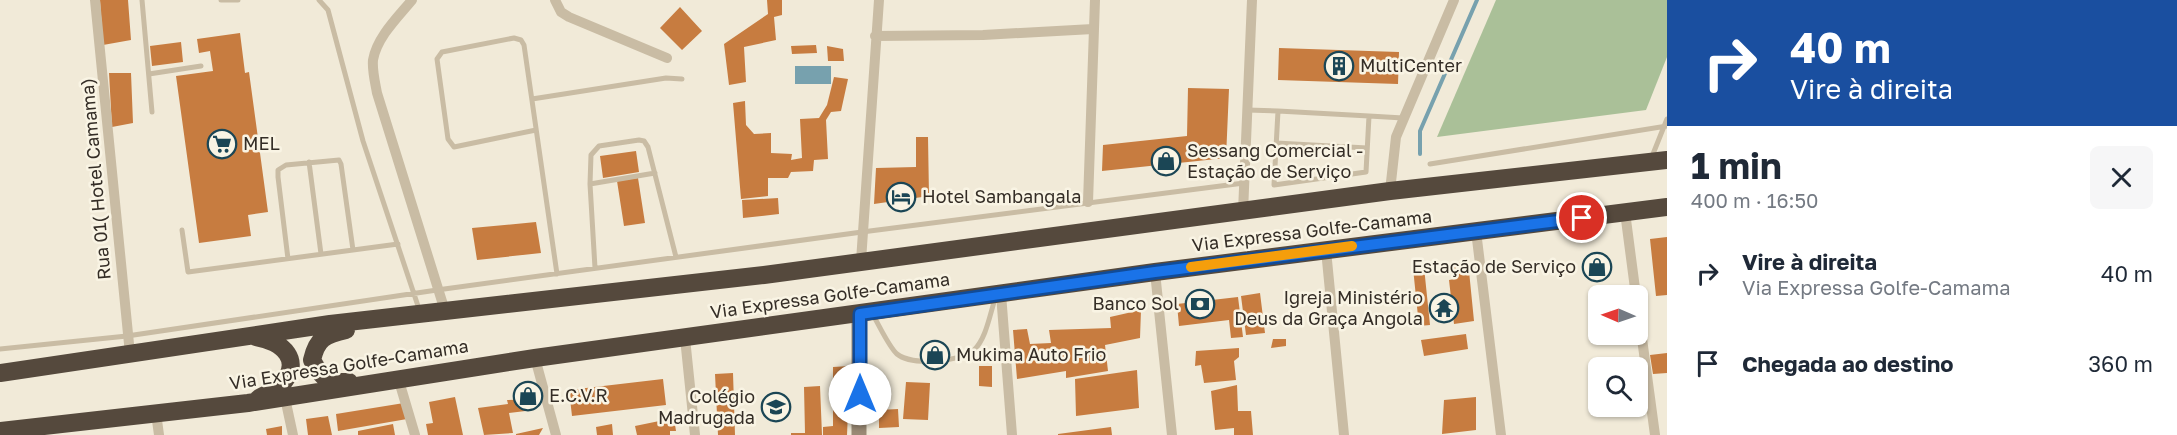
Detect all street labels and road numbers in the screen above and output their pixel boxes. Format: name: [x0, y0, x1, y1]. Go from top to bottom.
street label: Rua 01( Hotel Camama): [75, 77, 115, 281]
street label: Via Expressa Golfe-Camama: [1191, 204, 1433, 256]
street label: Via Expressa Golfe-Camama: [709, 267, 951, 323]
street label: Via Expressa Golfe-Camama: [228, 334, 470, 394]

